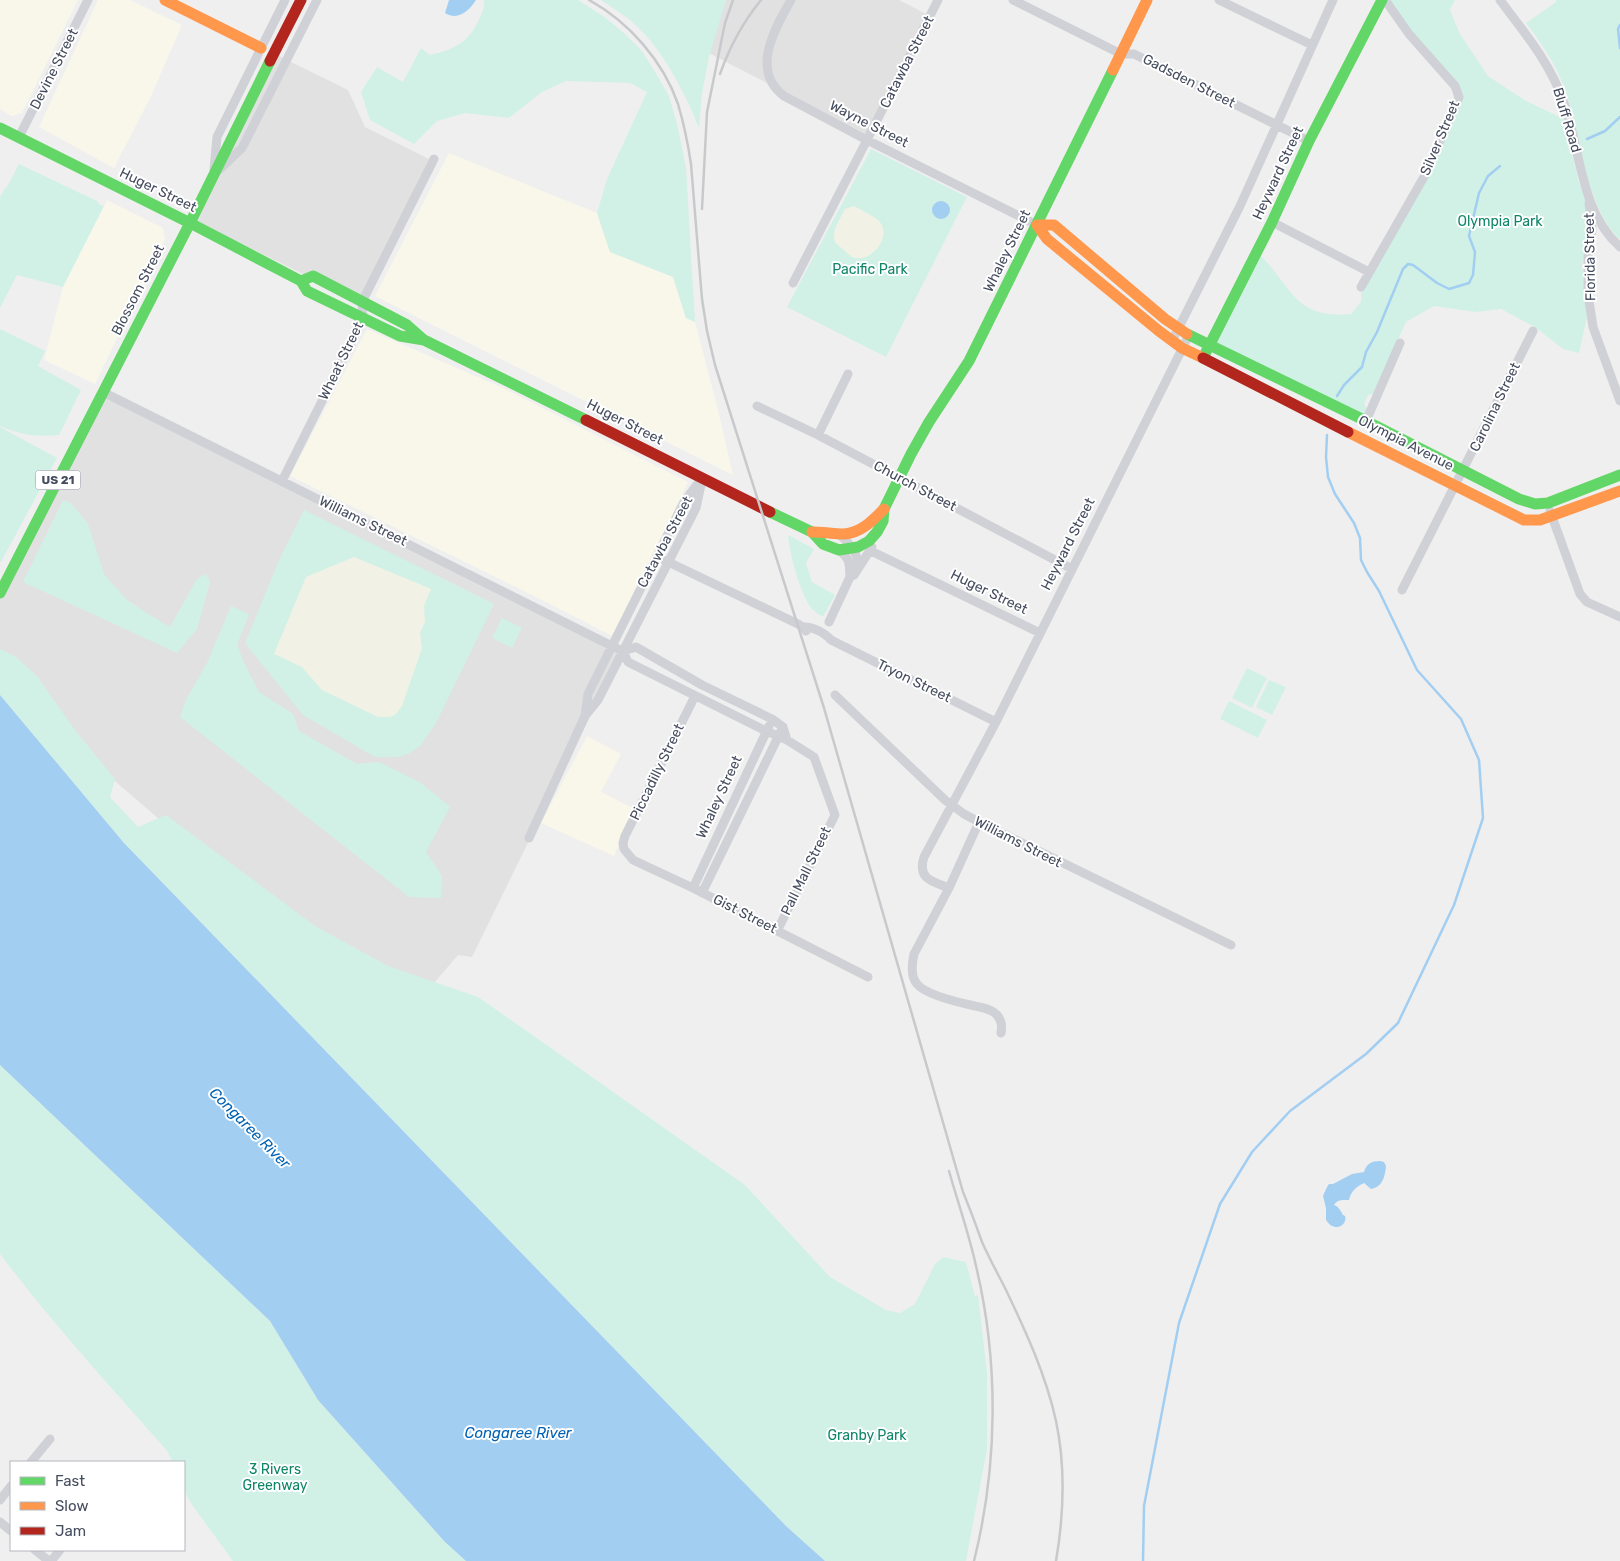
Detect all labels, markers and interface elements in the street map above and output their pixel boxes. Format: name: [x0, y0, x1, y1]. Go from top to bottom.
street label: Catawba Street: [876, 13, 938, 111]
street label: Devine Street: [26, 25, 82, 112]
street label: Gadsden Street: [1140, 50, 1238, 112]
street label: Bluff Road: [1549, 85, 1585, 155]
street label: Wayne Street: [827, 97, 912, 151]
street label: Silver Street: [1417, 97, 1464, 178]
street label: Heyward Street: [1249, 123, 1307, 223]
street label: Huger Street: [117, 164, 200, 216]
street label: Whaley Street: [980, 206, 1035, 295]
street label: Florida Street: [1581, 212, 1599, 301]
park label: Olympia Park: [1457, 213, 1543, 230]
street label: Blossom Street: [108, 241, 168, 338]
park label: Pacific Park: [832, 261, 909, 278]
street label: Wheat Street: [315, 319, 367, 403]
street label: Carolina Street: [1466, 359, 1524, 454]
street label: Huger Street: [584, 395, 667, 449]
street label: Olympia Avenue: [1356, 412, 1457, 474]
street label: Church Street: [871, 457, 960, 515]
road number: US 21: [36, 470, 80, 490]
street label: Williams Street: [316, 492, 410, 550]
street label: Catawba Street: [634, 493, 697, 591]
street label: Heyward Street: [1037, 494, 1099, 593]
street label: Huger Street: [948, 566, 1031, 618]
street label: Tryon Street: [874, 656, 954, 706]
street label: Piccadilly Street: [626, 720, 688, 823]
street label: Whaley Street: [692, 752, 746, 841]
street label: Williams Street: [971, 813, 1065, 872]
street label: Pall Mall Street: [777, 823, 835, 918]
street label: Gist Street: [710, 891, 780, 938]
water label: Congaree River: [206, 1084, 295, 1173]
water label: Congaree River: [464, 1424, 573, 1442]
park label: Granby Park: [828, 1427, 907, 1444]
legend: [10, 1461, 185, 1551]
park label: 3 Rivers Greenway: [242, 1461, 308, 1494]
text: Fast: [55, 1472, 85, 1490]
text: Slow: [55, 1497, 88, 1515]
text: Jam: [55, 1522, 86, 1540]

